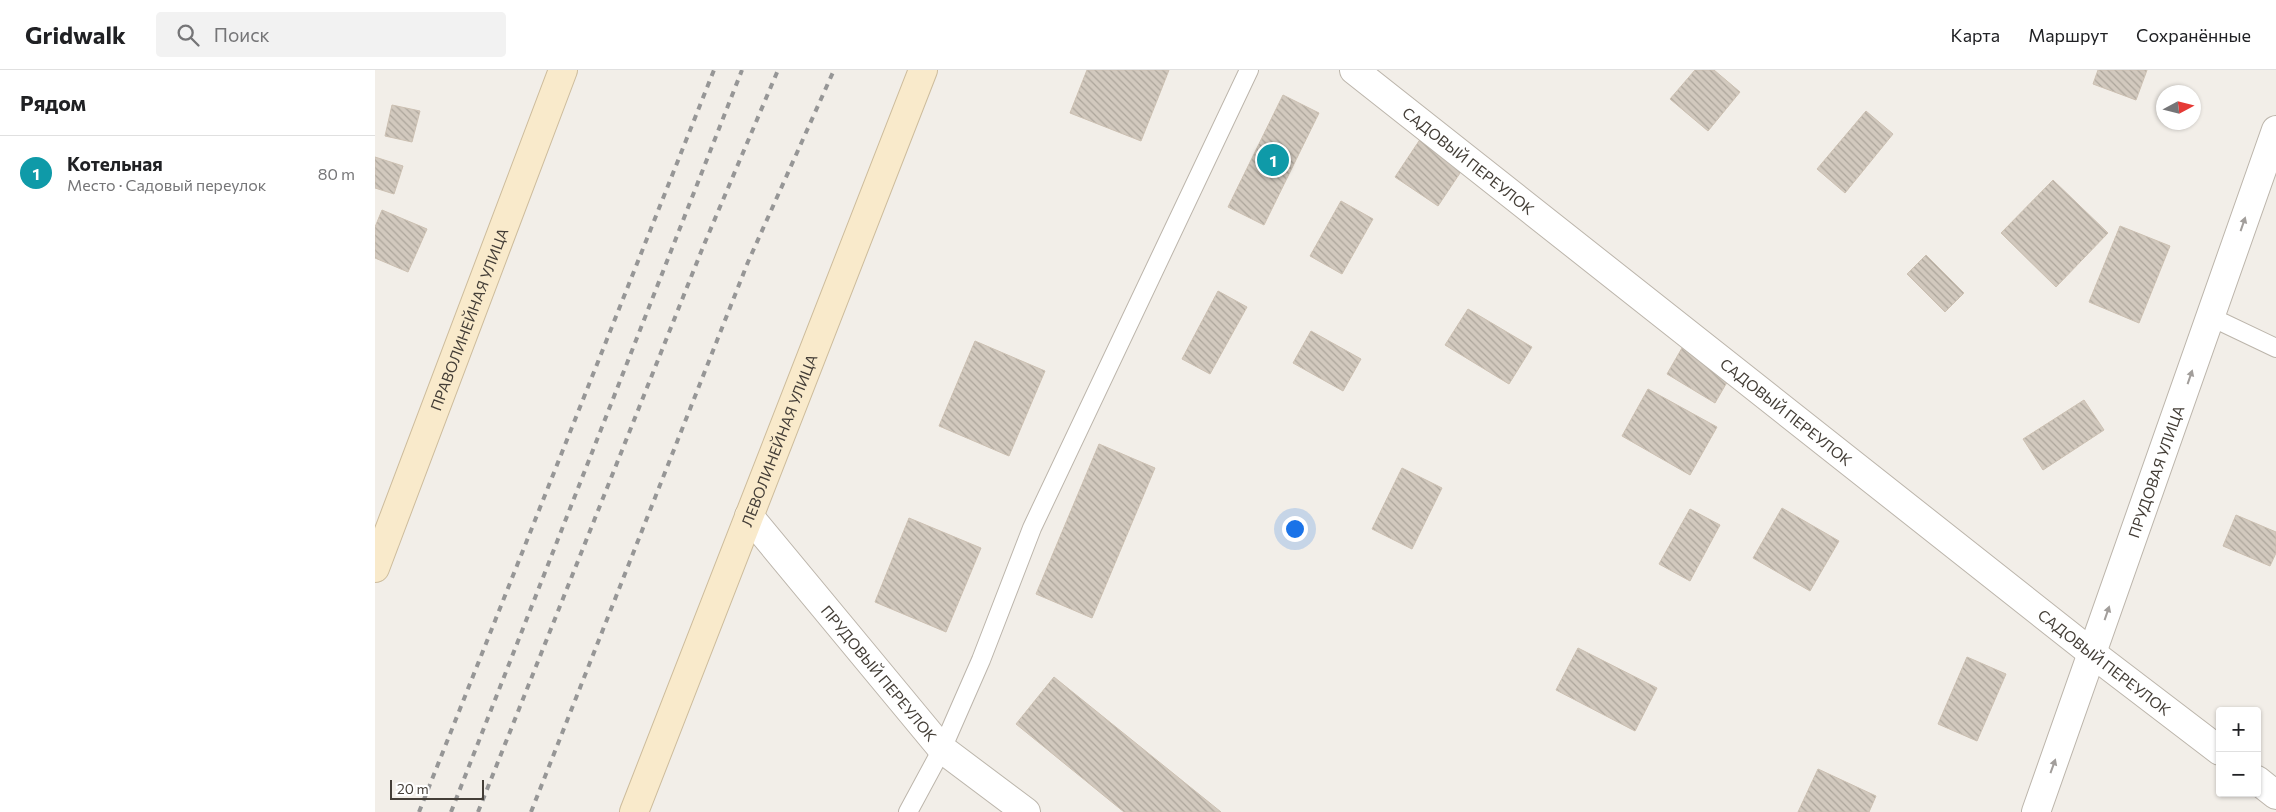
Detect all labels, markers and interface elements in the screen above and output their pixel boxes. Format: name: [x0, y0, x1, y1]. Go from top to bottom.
search box: [156, 12, 506, 57]
text: Gridwalk: [25, 20, 126, 49]
icon: search: [174, 21, 202, 49]
text: Поиск: [214, 23, 270, 46]
text: Карта: [1951, 24, 2000, 46]
text: Маршрут: [2028, 24, 2108, 46]
text: Сохранённые: [2136, 24, 2251, 46]
north arrow: [2156, 85, 2201, 130]
text: Рядом: [20, 90, 86, 115]
street label: САДОВЫЙ ПЕРЕУЛОК: [1399, 103, 1538, 218]
pin: 1: [1257, 141, 1289, 179]
text: Котельная: [67, 152, 163, 175]
text: 1: [32, 164, 40, 183]
text: 80 m: [318, 164, 355, 183]
text: Место · Садовый переулок: [67, 175, 266, 194]
one-way arrow: [2240, 216, 2248, 231]
street label: ПРАВОЛИНЕЙНАЯ УЛИЦА: [426, 225, 512, 413]
street label: ЛЕВОЛИНЕЙНАЯ УЛИЦА: [737, 351, 821, 529]
street label: САДОВЫЙ ПЕРЕУЛОК: [1717, 354, 1856, 469]
one-way arrow: [2186, 369, 2194, 384]
street label: ПРУДОВАЯ УЛИЦА: [2124, 403, 2187, 540]
your location: [1282, 516, 1308, 542]
street label: ПРУДОВЫЙ ПЕРЕУЛОК: [818, 601, 941, 745]
street label: САДОВЫЙ ПЕРЕУЛОК: [2035, 605, 2174, 719]
one-way arrow: [2103, 605, 2111, 620]
map controls: [2216, 707, 2261, 797]
button: +: [2216, 707, 2261, 752]
button: −: [2216, 752, 2261, 797]
one-way arrow: [2049, 758, 2057, 773]
scale bar: [390, 777, 484, 800]
text: 20 m: [397, 780, 429, 797]

